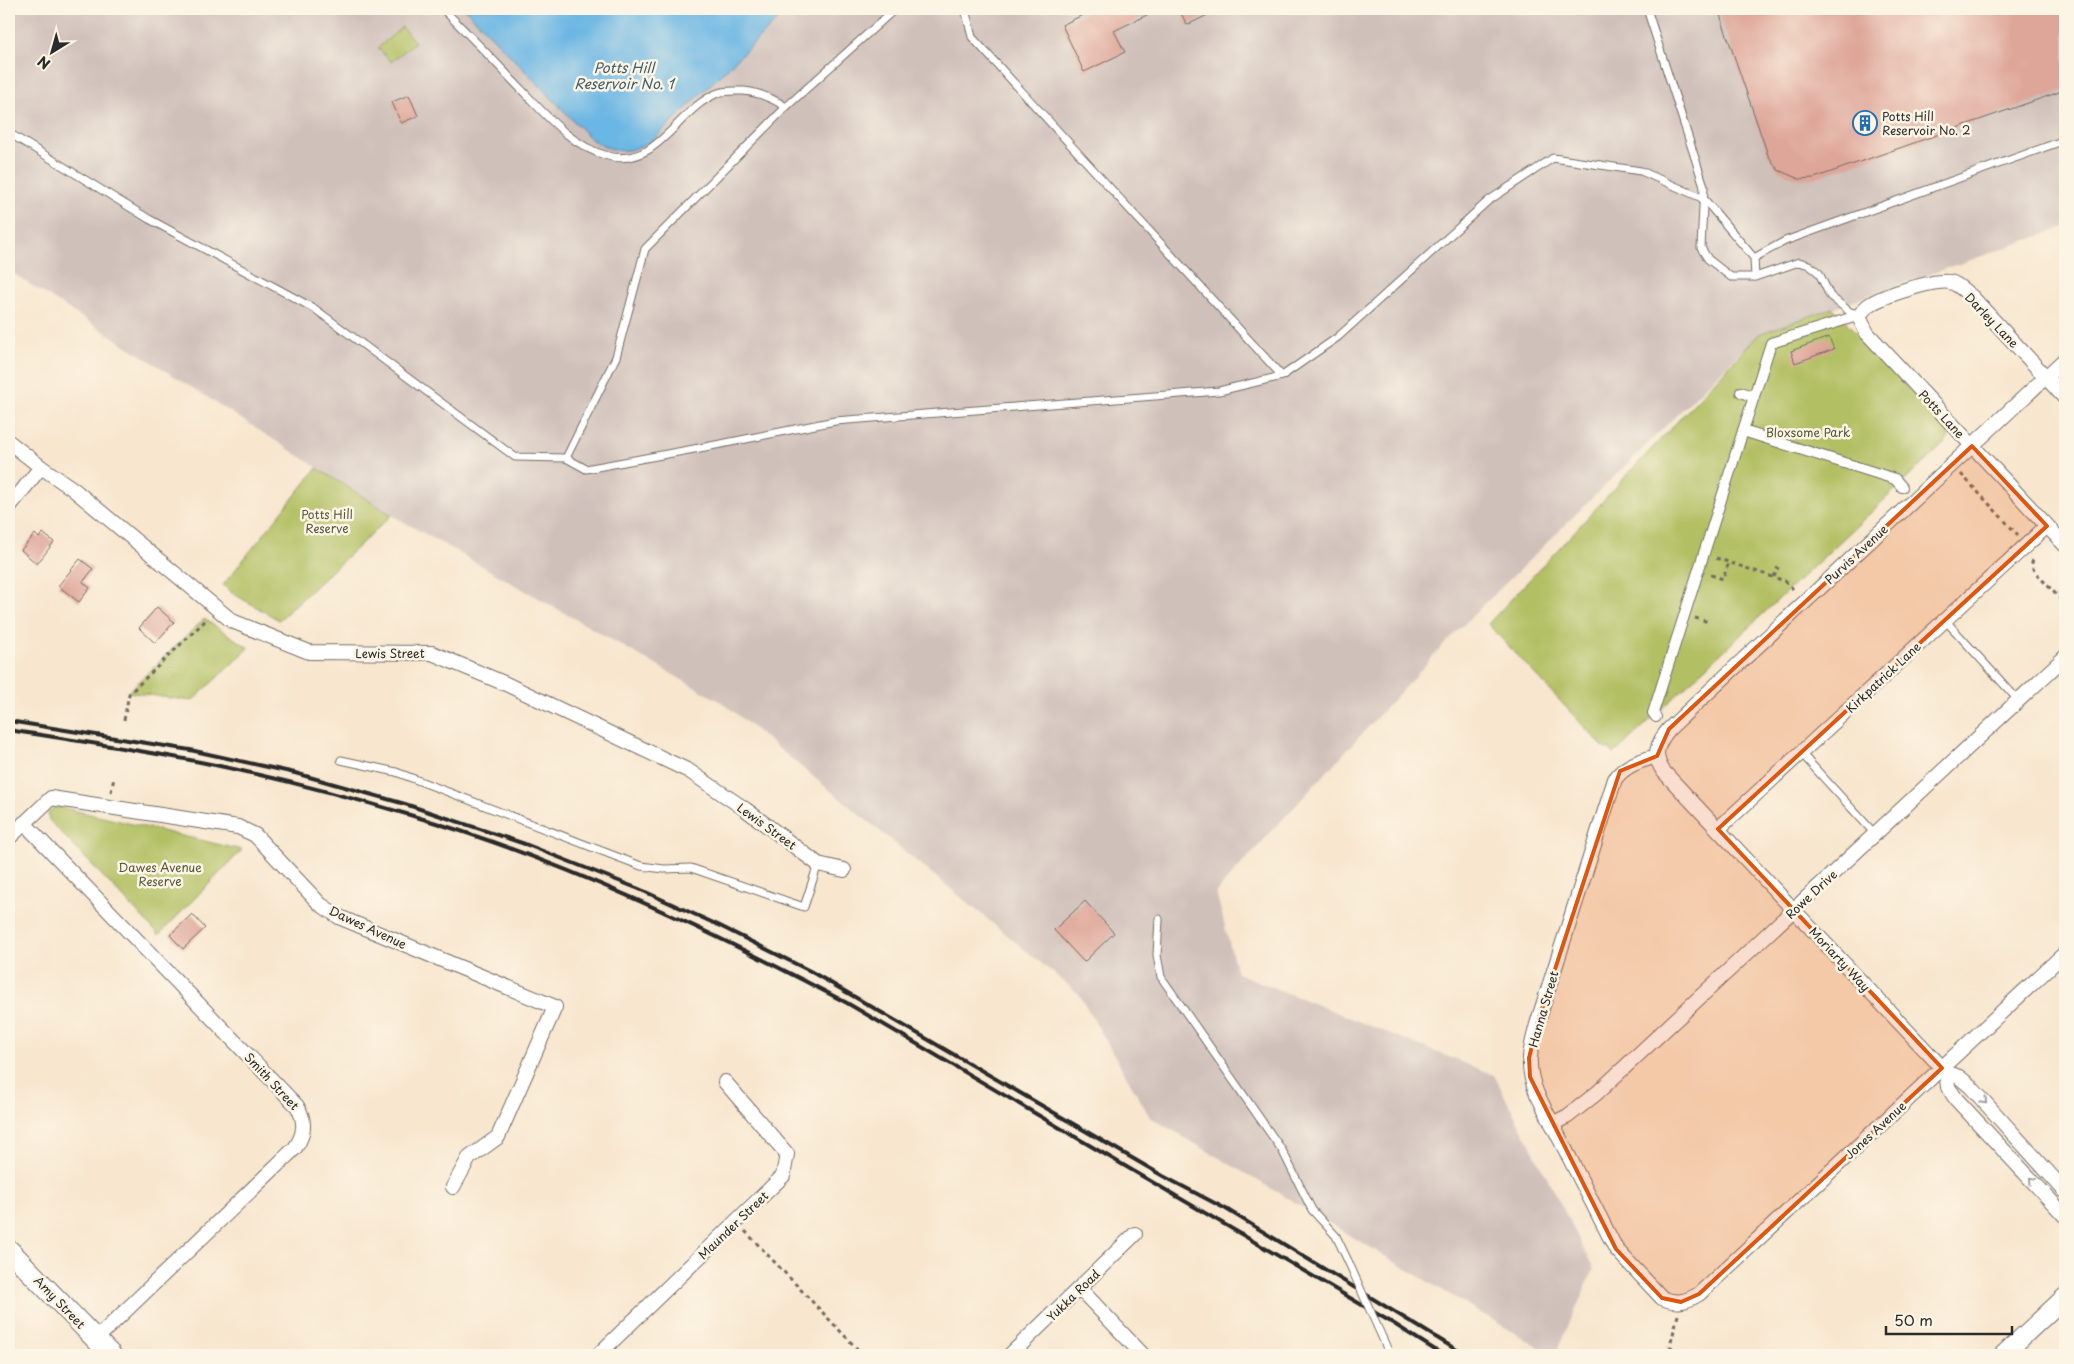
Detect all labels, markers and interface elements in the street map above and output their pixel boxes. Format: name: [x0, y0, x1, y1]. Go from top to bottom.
north arrow: [28, 28, 78, 78]
text: N: [33, 51, 55, 75]
water label: Potts Hill Reservoir No. 1: [574, 57, 676, 94]
place label: Potts Hill Reservoir No. 2: [1882, 107, 1970, 139]
building icon: Potts Hill Reservoir No. 2: [1852, 110, 1878, 136]
street label: Darley Lane: [1961, 288, 2023, 352]
street label: Potts Lane: [1915, 386, 1969, 442]
park label: Bloxsome Park: [1766, 423, 1850, 441]
park label: Potts Hill Reserve: [301, 505, 353, 537]
street label: Purvis Avenue: [1820, 520, 1892, 588]
street label: Kirkpatrick Lane: [1841, 637, 1925, 717]
street label: Lewis Street: [355, 644, 425, 662]
street label: Lewis Street: [734, 798, 800, 854]
park label: Dawes Avenue Reserve: [118, 858, 202, 890]
street label: Rowe Drive: [1781, 865, 1841, 923]
street label: Dawes Avenue: [326, 901, 410, 953]
street label: Moriarty Way: [1805, 923, 1875, 995]
street label: Hanna Street: [1523, 969, 1563, 1049]
street label: Smith Street: [240, 1048, 304, 1114]
one-way arrow: [1978, 1095, 1987, 1104]
street label: Jones Avenue: [1840, 1096, 1910, 1163]
one-way arrow: [2029, 1177, 2038, 1186]
street label: Maunder Street: [694, 1187, 772, 1263]
street label: Yukka Road: [1042, 1265, 1104, 1325]
street label: Amy Street: [30, 1272, 90, 1333]
scale bar: [1886, 1304, 2013, 1336]
text: 50 m: [1894, 1308, 1933, 1331]

